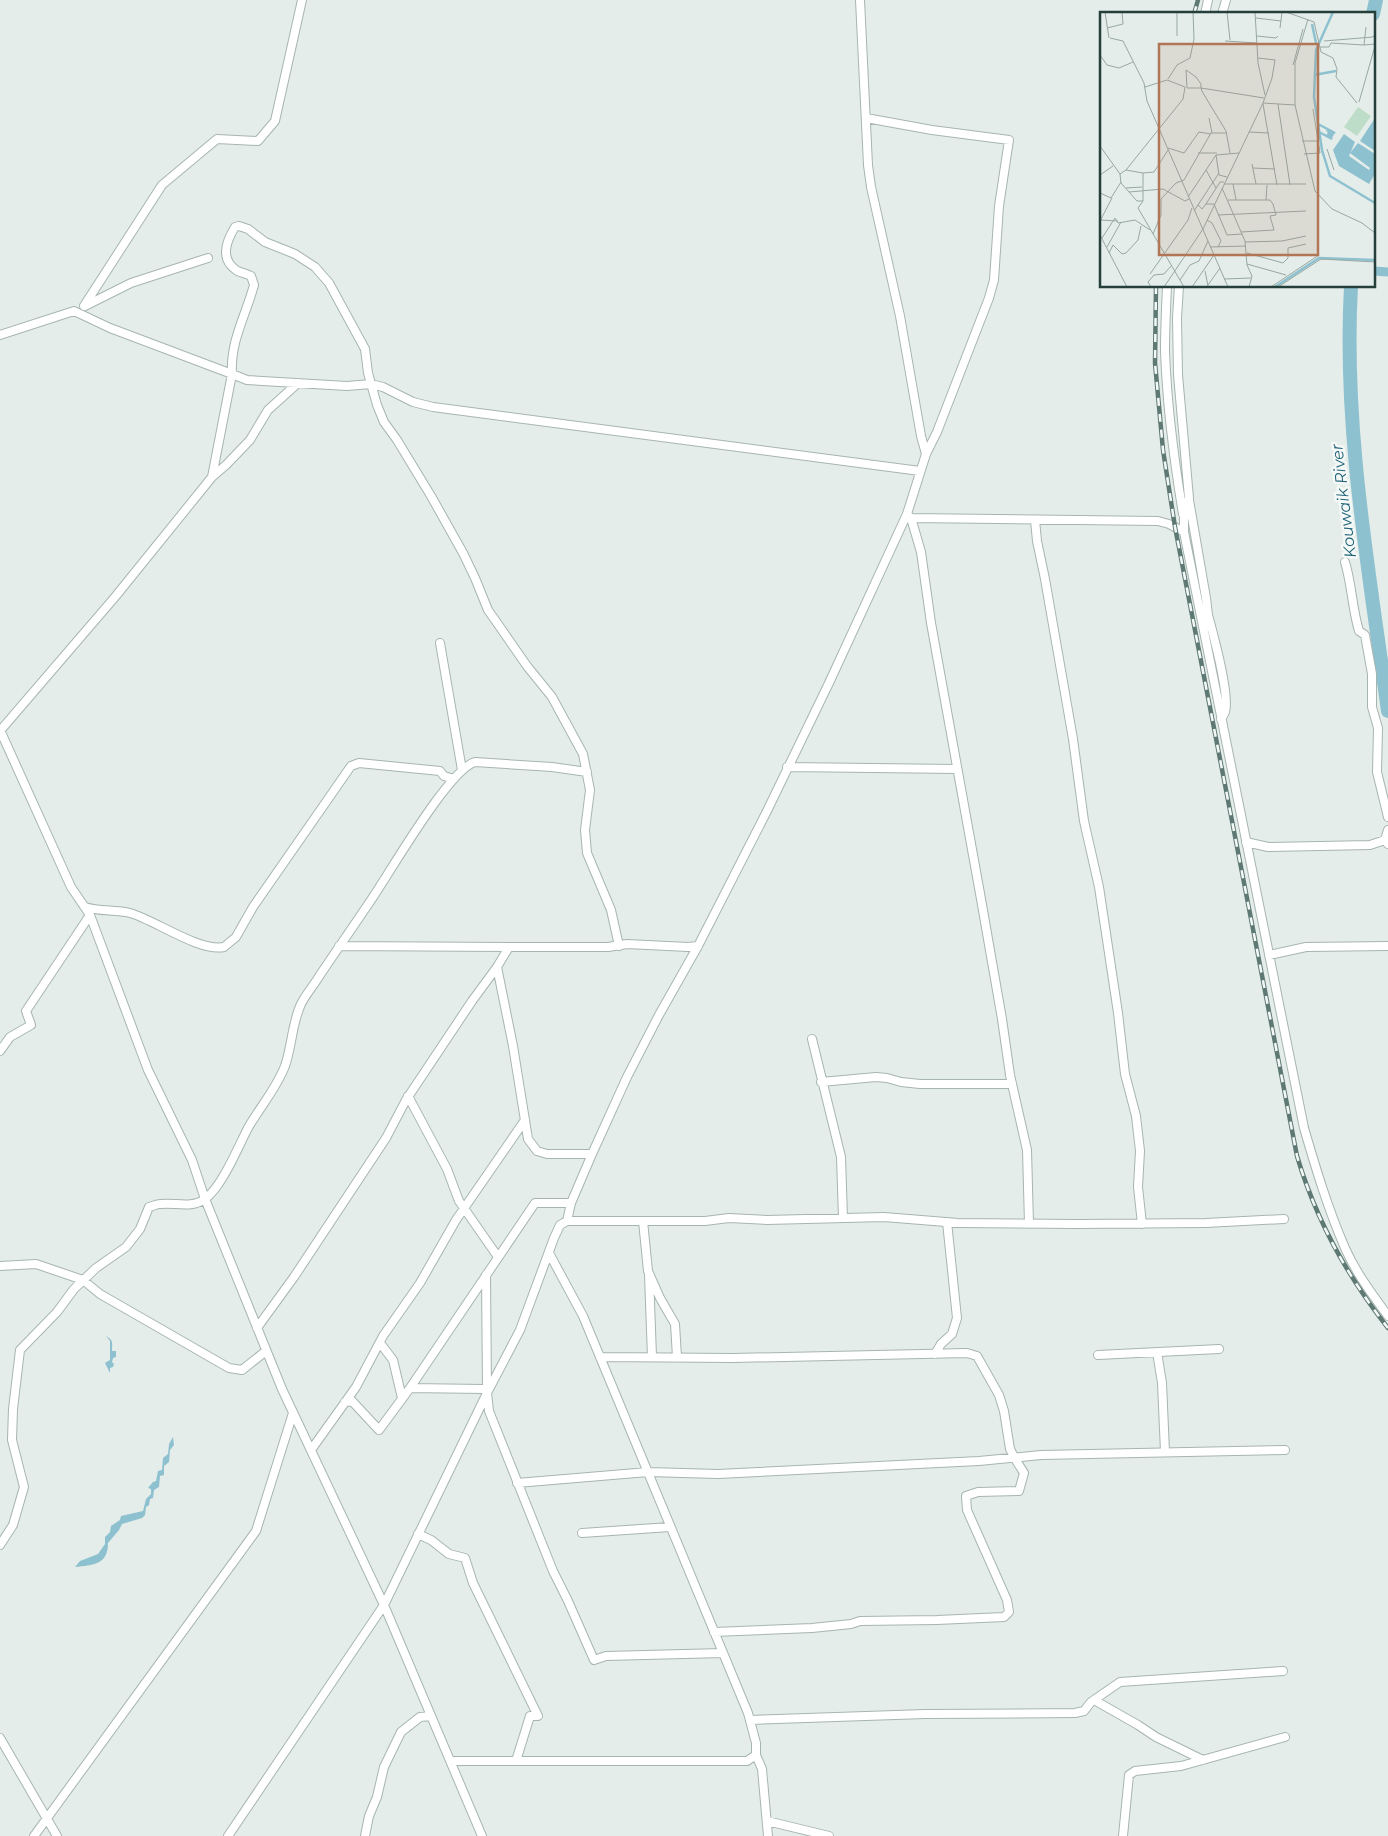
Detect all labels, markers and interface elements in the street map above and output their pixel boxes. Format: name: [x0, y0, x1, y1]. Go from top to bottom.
inset map: [1100, 12, 1376, 288]
water label: Kouwaik River: [1327, 442, 1360, 559]

